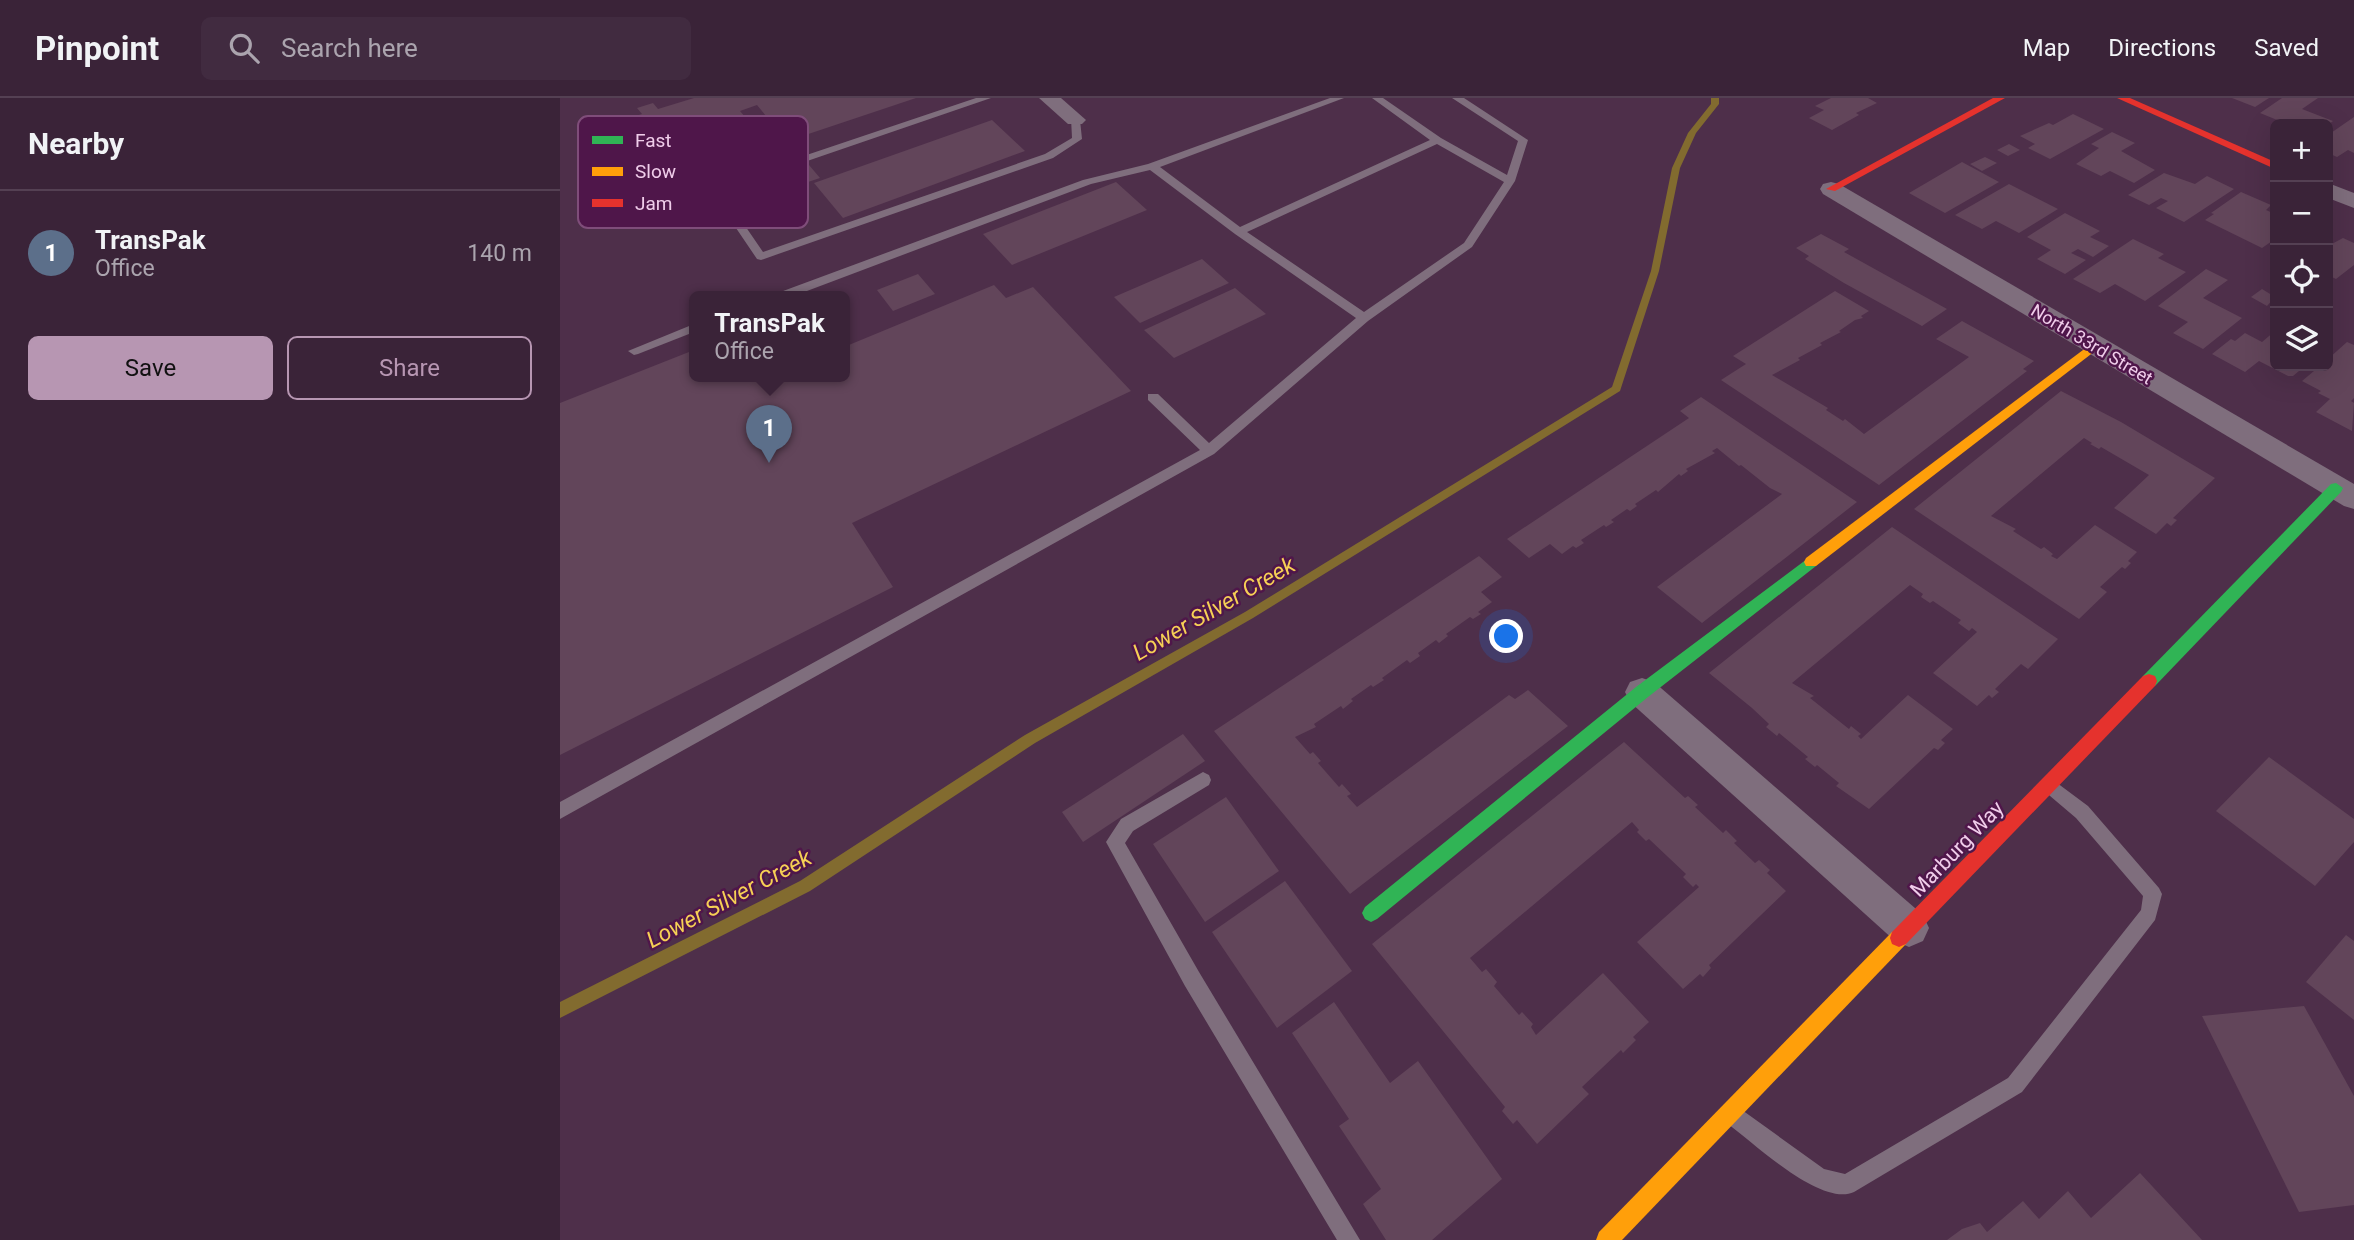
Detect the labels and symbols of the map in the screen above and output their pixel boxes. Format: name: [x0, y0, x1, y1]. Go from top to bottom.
legend: [578, 116, 808, 228]
text: Fast: [635, 129, 672, 152]
text: Slow: [635, 160, 676, 183]
text: Jam: [635, 192, 672, 215]
street label: North 33rd Street: [2027, 299, 2157, 389]
pin: 1: [746, 405, 792, 463]
water label: Lower Silver Creek: [1128, 551, 1301, 666]
your location: [1489, 619, 1523, 653]
street label: Marburg Way: [1905, 796, 2009, 902]
water label: Lower Silver Creek: [642, 844, 817, 954]

